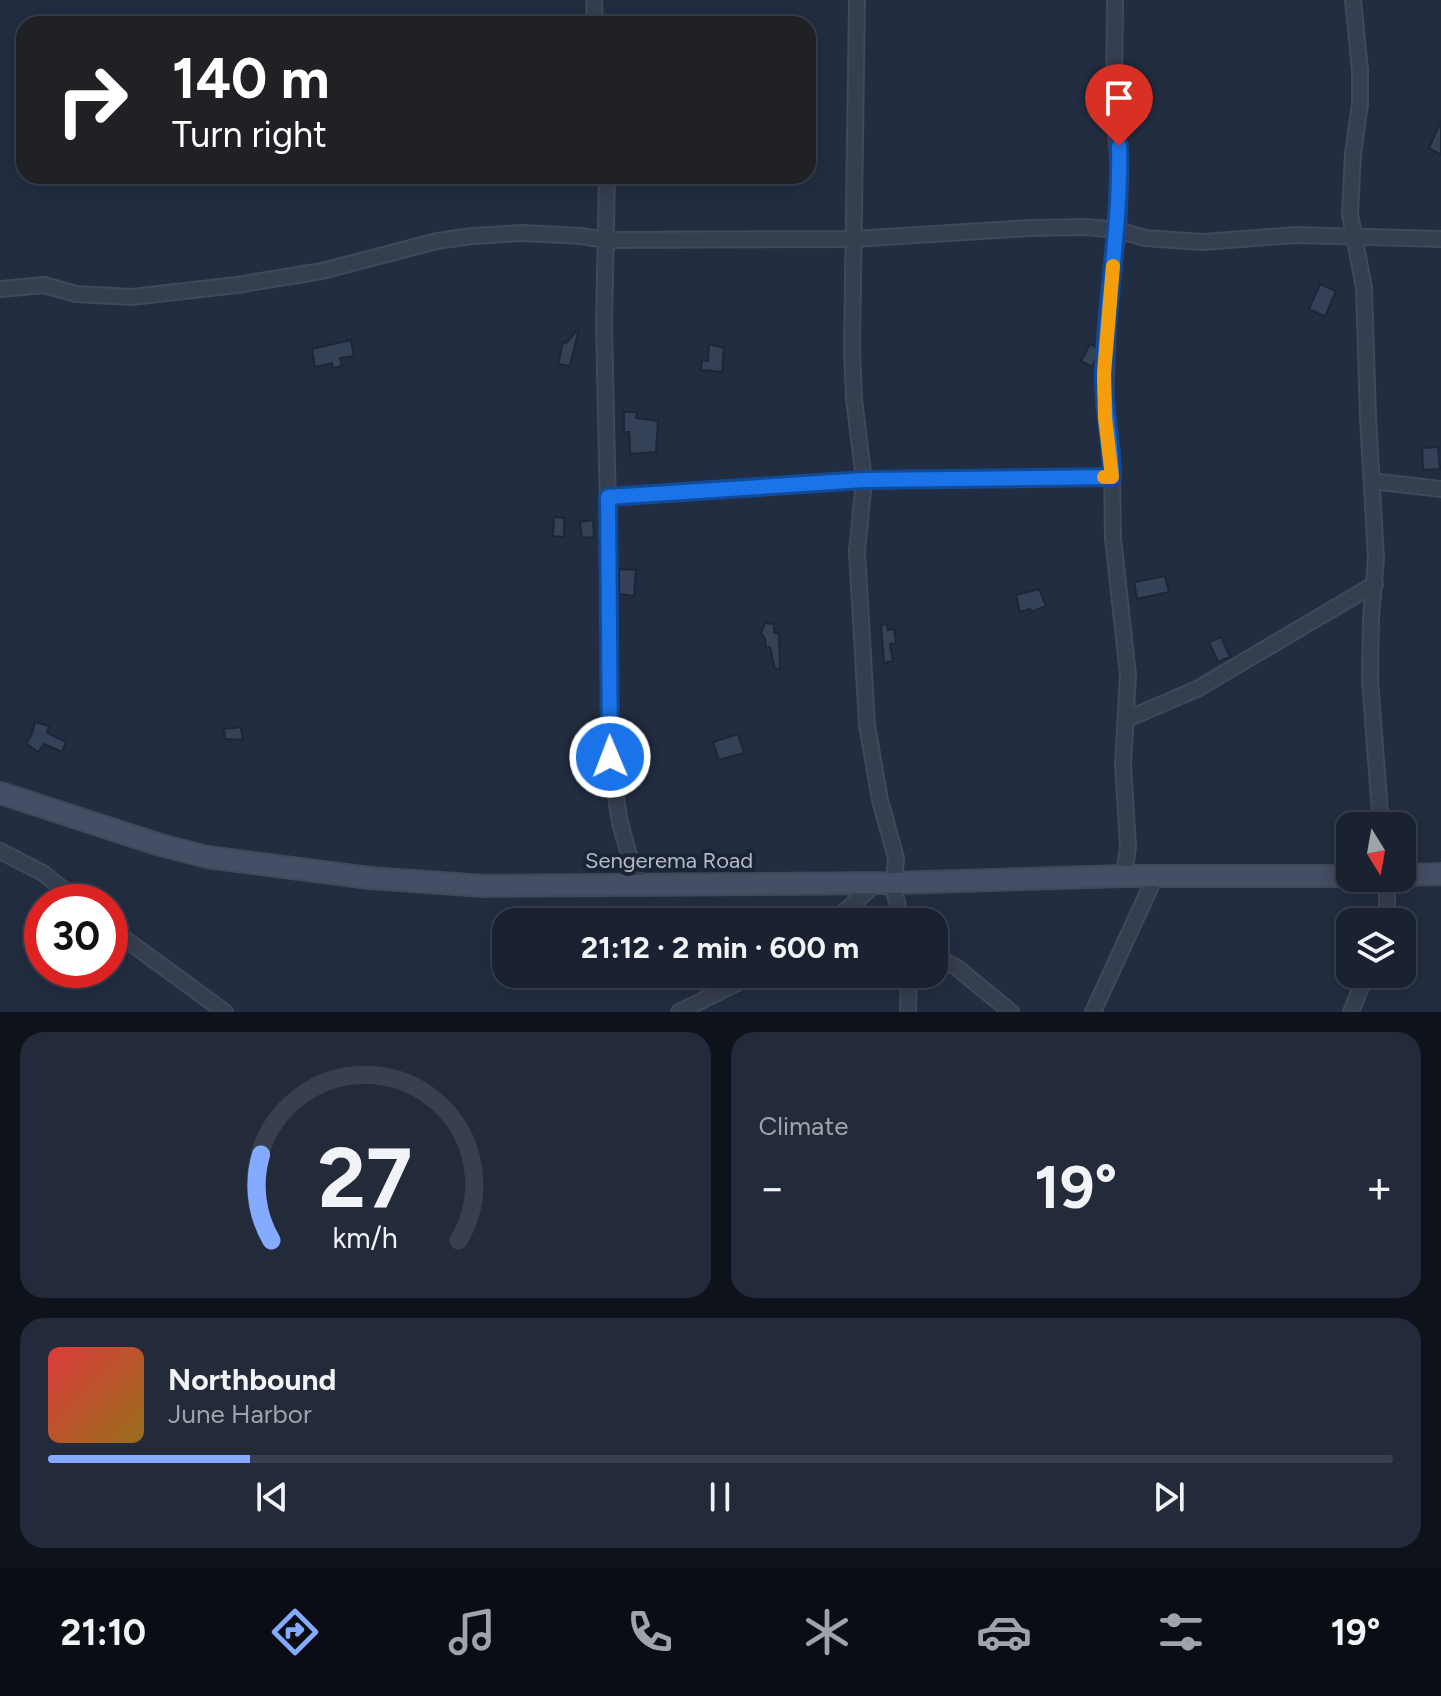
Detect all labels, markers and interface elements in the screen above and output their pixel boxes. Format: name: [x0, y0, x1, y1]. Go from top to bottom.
text: 140 m: [172, 45, 330, 112]
icon: right: [40, 48, 144, 152]
pin: [1085, 64, 1153, 146]
icon: arrive: [1097, 76, 1141, 120]
text: Turn right: [172, 113, 327, 156]
position arrow: [568, 715, 652, 799]
north arrow: [1336, 812, 1416, 892]
map controls: [1336, 812, 1416, 988]
street label: Sengerema Road: [585, 847, 753, 874]
speed limit sign: 30: [24, 884, 128, 988]
button: layers: [1336, 908, 1416, 988]
text: 21:12 · 2 min · 600 m: [581, 929, 859, 966]
text: Climate: [759, 1110, 848, 1142]
text: 27: [318, 1128, 412, 1228]
text: 19°: [1034, 1151, 1117, 1223]
text: −: [759, 1161, 786, 1214]
text: +: [1366, 1161, 1393, 1214]
text: km/h: [333, 1221, 398, 1255]
text: Northbound: [168, 1361, 336, 1398]
text: June Harbor: [168, 1398, 312, 1430]
icon: previous: [250, 1475, 294, 1519]
icon: pause: [698, 1475, 742, 1519]
icon: next: [1147, 1475, 1191, 1519]
icon: directions: [267, 1604, 323, 1660]
icon: music: [444, 1604, 500, 1660]
icon: phone: [622, 1604, 678, 1660]
icon: climate: [799, 1604, 855, 1660]
icon: car: [976, 1604, 1032, 1660]
icon: filters: [1153, 1604, 1209, 1660]
text: 21:10: [61, 1611, 146, 1654]
text: 19°: [1331, 1611, 1380, 1654]

